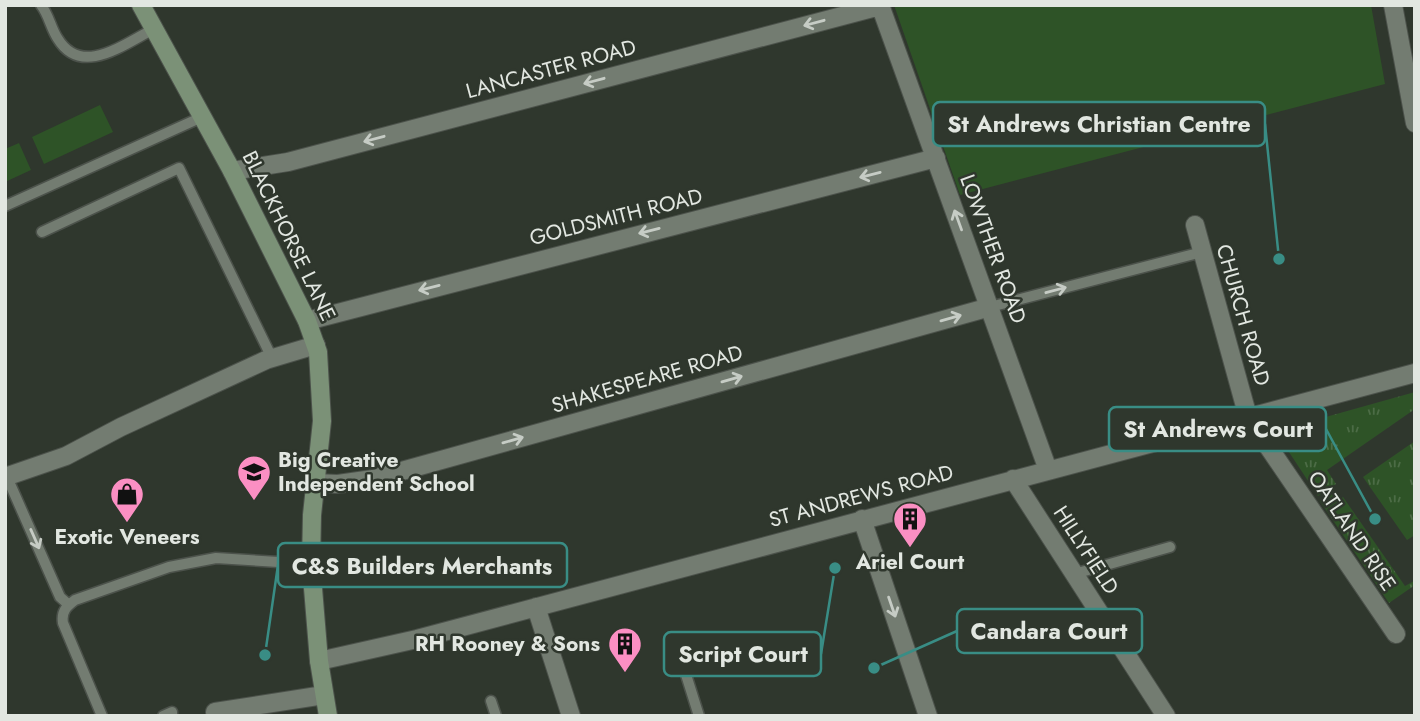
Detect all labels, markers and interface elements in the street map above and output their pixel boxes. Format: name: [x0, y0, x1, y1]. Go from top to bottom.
one-way arrow: [804, 17, 826, 30]
street label: LANCASTER ROAD: [463, 32, 639, 106]
one-way arrow: [584, 75, 606, 88]
callout: St Andrews Christian Centre: [933, 102, 1265, 146]
text: St Andrews Christian Centre: [947, 107, 1251, 141]
one-way arrow: [364, 133, 386, 146]
street label: BLACKHORSE LANE: [235, 146, 343, 326]
one-way arrow: [859, 169, 882, 182]
street label: LOWTHER ROAD: [952, 170, 1034, 328]
street label: GOLDSMITH ROAD: [526, 181, 706, 253]
one-way arrow: [951, 210, 963, 232]
one-way arrow: [639, 225, 661, 238]
street label: CHURCH ROAD: [1208, 241, 1278, 389]
one-way arrow: [418, 282, 441, 295]
one-way arrow: [1044, 283, 1067, 296]
one-way arrow: [939, 311, 962, 324]
street label: SHAKESPEARE ROAD: [548, 337, 746, 421]
one-way arrow: [721, 372, 743, 385]
callout: St Andrews Court: [1109, 407, 1326, 451]
text: St Andrews Court: [1123, 412, 1313, 446]
one-way arrow: [502, 433, 524, 446]
place label: Big Creative Independent School: [278, 445, 475, 499]
school or university icon: Big Creative Independent School: [235, 453, 273, 502]
street label: ST ANDREWS ROAD: [765, 457, 957, 535]
street label: OATLAND RISE: [1301, 465, 1403, 597]
shop icon: Exotic Veneers: [108, 475, 146, 524]
building icon: Ariel Court: [891, 500, 929, 549]
street label: HILLYFIELD: [1046, 500, 1126, 600]
place label: Exotic Veneers: [54, 522, 200, 552]
one-way arrow: [29, 528, 42, 549]
callout: C&S Builders Merchants: [278, 543, 567, 587]
place label: Ariel Court: [855, 547, 964, 577]
text: C&S Builders Merchants: [292, 549, 552, 583]
one-way arrow: [887, 596, 899, 618]
callout: Candara Court: [957, 609, 1142, 653]
text: Candara Court: [971, 614, 1128, 648]
building icon: RH Rooney & Sons: [606, 625, 644, 674]
place label: RH Rooney & Sons: [415, 629, 600, 659]
callout: Script Court: [664, 632, 821, 676]
text: Script Court: [678, 637, 808, 671]

